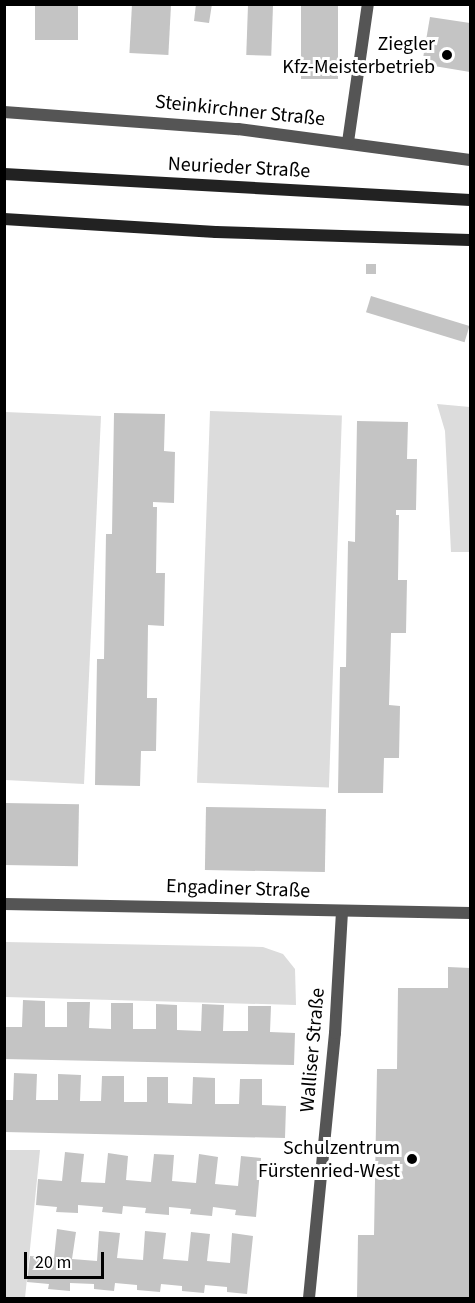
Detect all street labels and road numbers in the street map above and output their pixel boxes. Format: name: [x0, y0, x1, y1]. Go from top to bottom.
street label: Steinkirchner Straße: [154, 90, 326, 132]
street label: Neurieder Straße: [167, 152, 311, 184]
street label: Engadiner Straße: [166, 874, 310, 904]
street label: Walliser Straße: [296, 987, 330, 1113]

